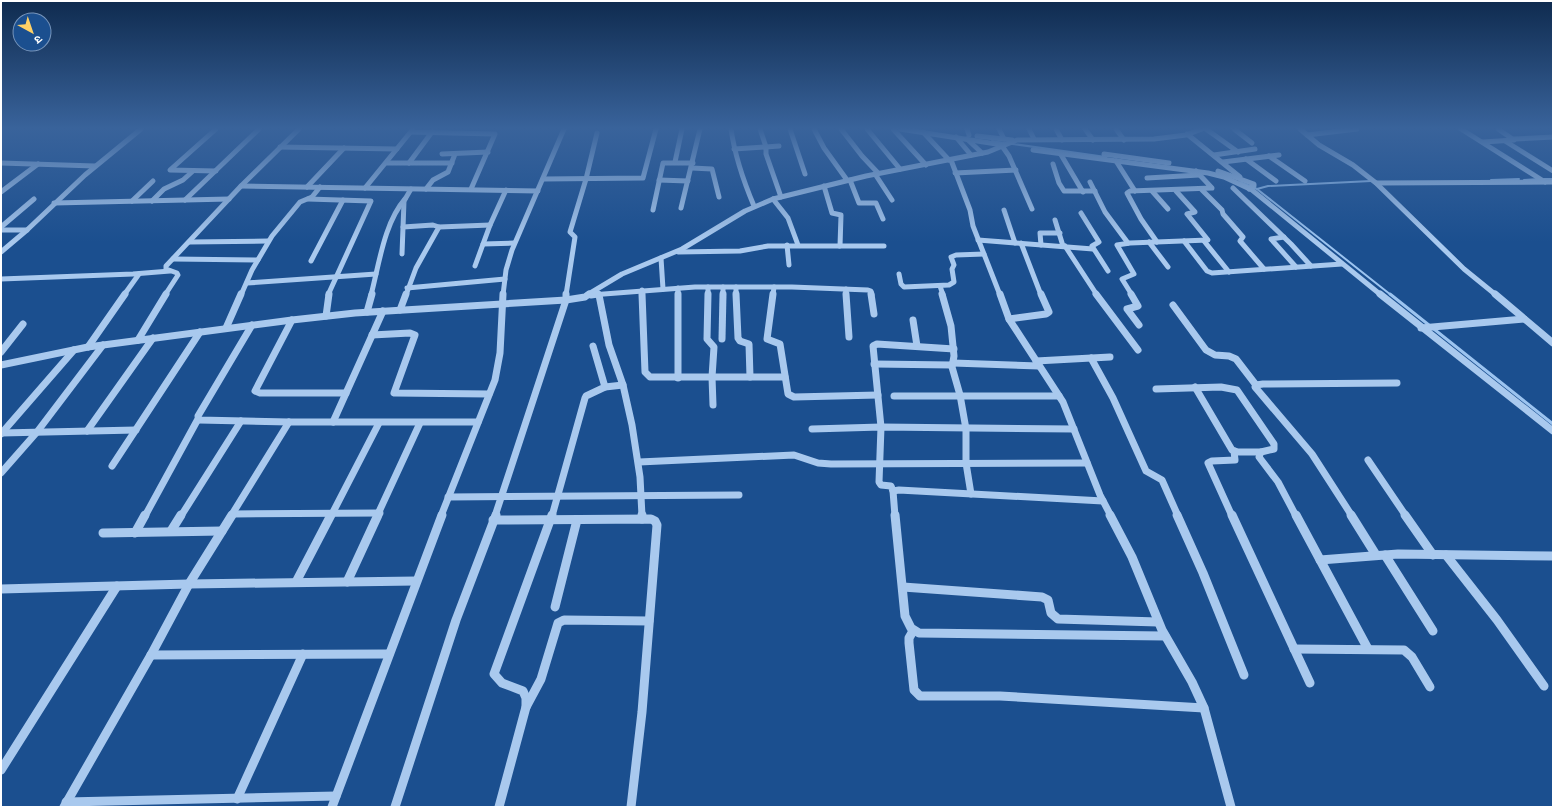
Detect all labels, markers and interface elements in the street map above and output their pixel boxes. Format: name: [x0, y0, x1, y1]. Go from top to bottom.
north arrow: [12, 12, 52, 52]
text: उ: [32, 33, 45, 47]

